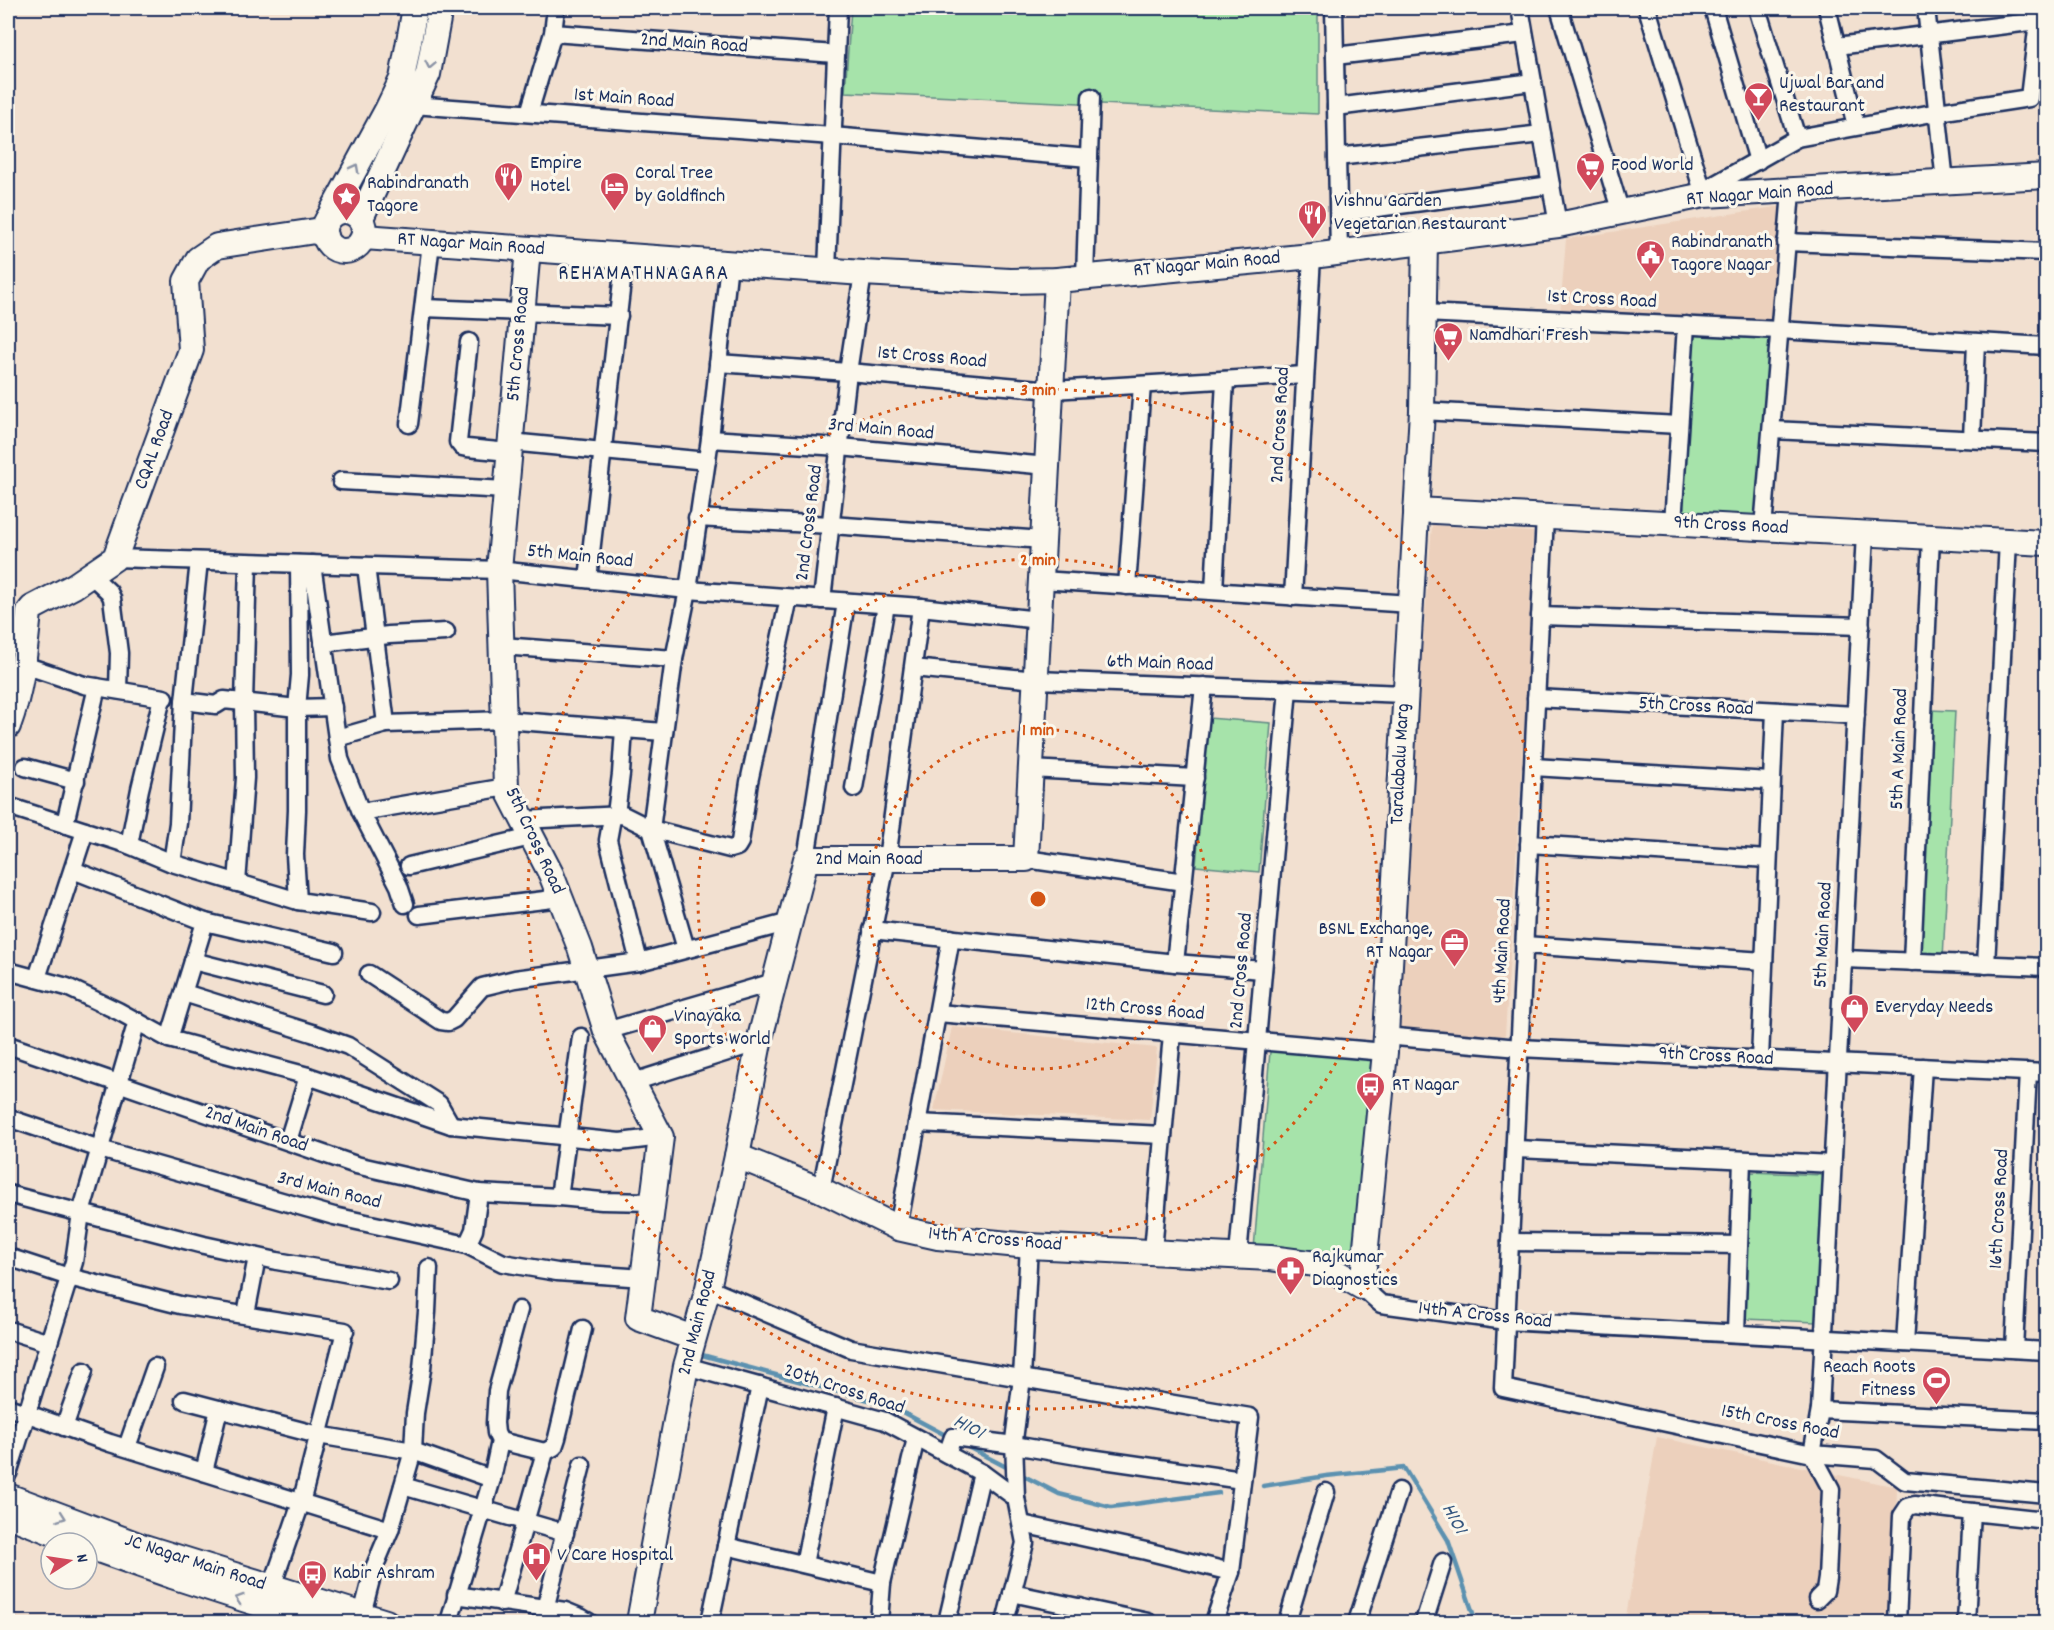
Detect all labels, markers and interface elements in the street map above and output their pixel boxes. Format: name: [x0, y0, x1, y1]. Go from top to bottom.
street label: 2nd Main Road: [639, 26, 749, 62]
one-way arrow: [424, 60, 437, 70]
place label: Ujwal Bar and Restaurant: [1779, 70, 1884, 121]
bar icon: Ujwal Bar and Restaurant: [1742, 80, 1774, 122]
street label: 1st Main Road: [573, 82, 675, 116]
place label: Empire Hotel: [530, 150, 582, 201]
supermarket icon: Food World: [1574, 150, 1606, 192]
place label: Food World: [1611, 152, 1694, 180]
restaurant icon: Empire Hotel: [493, 160, 525, 202]
place label: Coral Tree by Goldfinch: [635, 160, 725, 211]
one-way arrow: [348, 163, 359, 174]
place label: Rabindranath Tagore: [367, 170, 469, 221]
hotel icon: Coral Tree by Goldfinch: [598, 170, 630, 212]
street label: RT Nagar Main Road: [1685, 176, 1835, 214]
place icon: Rabindranath Tagore: [330, 180, 362, 222]
place label: Vishnu Garden Vegetarian Restaurant: [1334, 188, 1507, 239]
restaurant icon: Vishnu Garden Vegetarian Restaurant: [1297, 198, 1329, 240]
street label: RT Nagar Main Road: [396, 226, 546, 264]
place label: Rabindranath Tagore Nagar: [1671, 229, 1773, 280]
public building icon: Rabindranath Tagore Nagar: [1634, 238, 1666, 280]
street label: RT Nagar Main Road: [1132, 245, 1282, 285]
district label: REHAMATHNAGARA: [558, 260, 730, 290]
street label: 1st Cross Road: [1546, 283, 1658, 317]
street label: 5th Cross Road: [500, 285, 538, 403]
supermarket icon: Namdhari Fresh: [1432, 320, 1464, 362]
place label: Namdhari Fresh: [1469, 322, 1588, 350]
street label: 1st Cross Road: [876, 339, 988, 377]
street label: 2nd Cross Road: [1264, 366, 1298, 484]
text: 3 min: [1020, 379, 1056, 404]
street label: CQAL Road: [128, 406, 182, 494]
street label: 3rd Main Road: [827, 411, 935, 449]
street label: 2nd Cross Road: [789, 463, 831, 583]
street label: 9th Cross Road: [1673, 509, 1789, 543]
street label: 5th Main Road: [526, 538, 634, 576]
text: 2 min: [1020, 549, 1056, 574]
street label: 6th Main Road: [1106, 648, 1214, 680]
street label: 5th A Main Road: [1884, 688, 1916, 810]
street label: 5th Cross Road: [1638, 690, 1754, 724]
street label: Taralabalu Marg: [1384, 703, 1418, 825]
text: 1 min: [1022, 719, 1054, 744]
street label: 5th Cross Road: [497, 783, 571, 899]
street label: 2nd Main Road: [815, 846, 923, 874]
street label: 5th Main Road: [1807, 881, 1841, 989]
centre of rings: [1028, 889, 1048, 909]
street label: 4th Main Road: [1486, 898, 1520, 1004]
street label: 2nd Cross Road: [1223, 912, 1261, 1030]
place label: BSNL Exchange, RT Nagar: [1318, 916, 1434, 967]
office icon: BSNL Exchange, RT Nagar: [1438, 926, 1470, 968]
street label: 12th Cross Road: [1084, 991, 1206, 1029]
shop icon: Everyday Needs: [1838, 992, 1870, 1034]
place label: Everyday Needs: [1875, 994, 1993, 1022]
place label: Vinayaka Sports World: [674, 1003, 771, 1054]
shop icon: Vinayaka Sports World: [637, 1012, 669, 1054]
street label: 9th Cross Road: [1658, 1040, 1774, 1074]
bus stop icon: RT Nagar: [1355, 1070, 1387, 1112]
place label: RT Nagar: [1392, 1072, 1460, 1100]
street label: 2nd Main Road: [200, 1099, 312, 1161]
street label: 16th Cross Road: [1983, 1148, 2017, 1270]
street label: 3rd Main Road: [274, 1165, 384, 1217]
street label: 14th A Cross Road: [927, 1220, 1063, 1260]
place label: Rajkumar Diagnostics: [1312, 1244, 1398, 1295]
pharmacy icon: Rajkumar Diagnostics: [1275, 1254, 1307, 1296]
street label: 2nd Main Road: [671, 1267, 725, 1379]
street label: 14th A Cross Road: [1417, 1295, 1553, 1337]
place label: Reach Roots Fitness: [1823, 1354, 1916, 1405]
street label: 20th Cross Road: [780, 1357, 908, 1423]
sports icon: Reach Roots Fitness: [1921, 1364, 1953, 1406]
street label: 15th Cross Road: [1719, 1398, 1841, 1448]
water label: H101: [947, 1407, 991, 1450]
water label: H101: [1432, 1498, 1475, 1542]
one-way arrow: [56, 1509, 67, 1522]
street label: JC Nagar Main Road: [121, 1527, 269, 1599]
north arrow: [39, 1531, 99, 1591]
hospital icon: V Care Hospital: [520, 1540, 552, 1582]
place label: V Care Hospital: [557, 1542, 673, 1570]
text: N: [69, 1552, 93, 1565]
bus stop icon: Kabir Ashram: [296, 1558, 328, 1600]
place label: Kabir Ashram: [333, 1560, 435, 1588]
one-way arrow: [234, 1593, 245, 1606]

